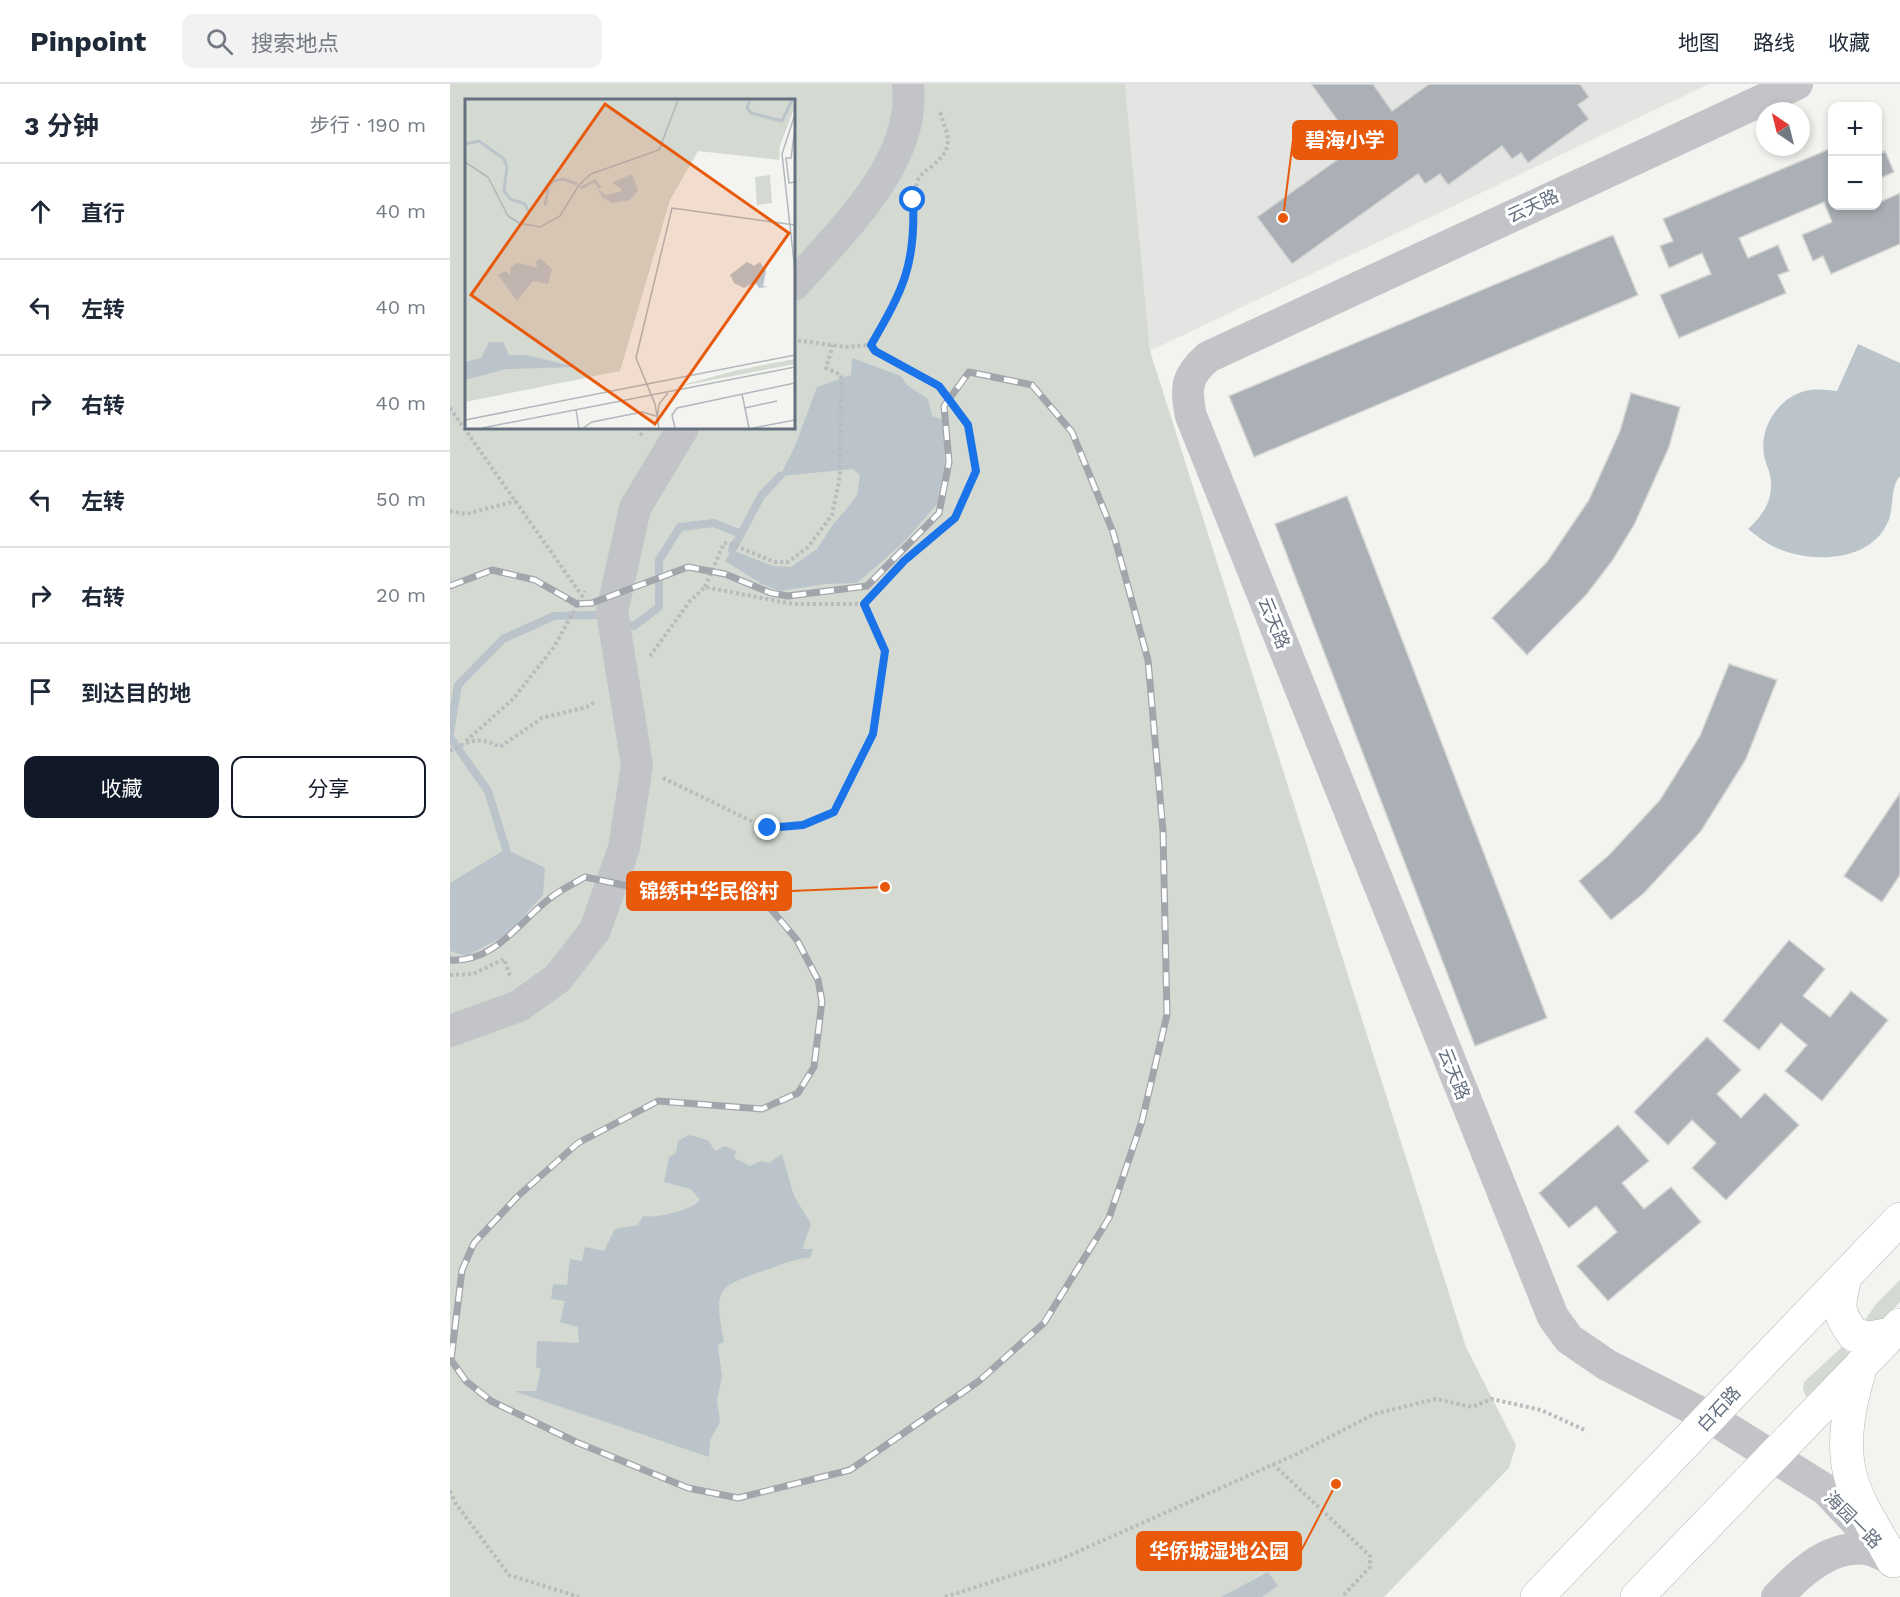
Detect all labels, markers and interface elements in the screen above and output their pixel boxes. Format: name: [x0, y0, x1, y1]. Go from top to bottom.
search box: [182, 14, 602, 68]
text: Pinpoint: [30, 25, 146, 58]
icon: search: [203, 25, 236, 58]
text: 地图: [1678, 30, 1720, 55]
text: 路线: [1753, 30, 1795, 55]
text: 收藏: [1828, 30, 1870, 55]
text: 搜索地点: [251, 31, 339, 56]
inset map: [465, 99, 795, 429]
north arrow: [1756, 102, 1810, 156]
map controls: [1828, 102, 1882, 210]
button: +: [1828, 102, 1882, 156]
text: 3 分钟: [24, 111, 99, 141]
text: 步行 · 190 m: [310, 113, 426, 137]
callout: 碧海小学: [1293, 121, 1397, 159]
text: 碧海小学: [1305, 128, 1385, 152]
button: −: [1828, 156, 1882, 210]
street label: 云天路: [1504, 185, 1562, 226]
route start: [899, 186, 925, 212]
icon: ahead: [24, 195, 57, 228]
text: 40 m: [375, 199, 426, 223]
text: 直行: [81, 201, 125, 226]
icon: left: [24, 291, 57, 324]
text: 40 m: [375, 295, 426, 319]
text: 左转: [81, 297, 125, 322]
icon: right: [24, 387, 57, 420]
text: 40 m: [375, 391, 426, 415]
text: 右转: [81, 393, 125, 418]
icon: left: [24, 483, 57, 516]
text: 50 m: [376, 487, 426, 511]
text: 左转: [81, 489, 125, 514]
icon: right: [24, 579, 57, 612]
text: 20 m: [376, 583, 426, 607]
text: 右转: [81, 585, 125, 610]
street label: 云天路: [1255, 594, 1294, 652]
icon: arrive: [24, 675, 57, 708]
text: 到达目的地: [81, 681, 191, 706]
button: 收藏: [24, 756, 219, 818]
button: 分享: [231, 756, 426, 818]
route end: [754, 814, 780, 840]
callout: 锦绣中华民俗村: [627, 872, 791, 910]
text: 锦绣中华民俗村: [639, 879, 779, 903]
street label: 云天路: [1435, 1045, 1474, 1103]
street label: 白石路: [1693, 1382, 1745, 1436]
street label: 海园一路: [1820, 1487, 1886, 1553]
callout: 华侨城湿地公园: [1137, 1532, 1301, 1570]
text: 华侨城湿地公园: [1149, 1539, 1289, 1563]

